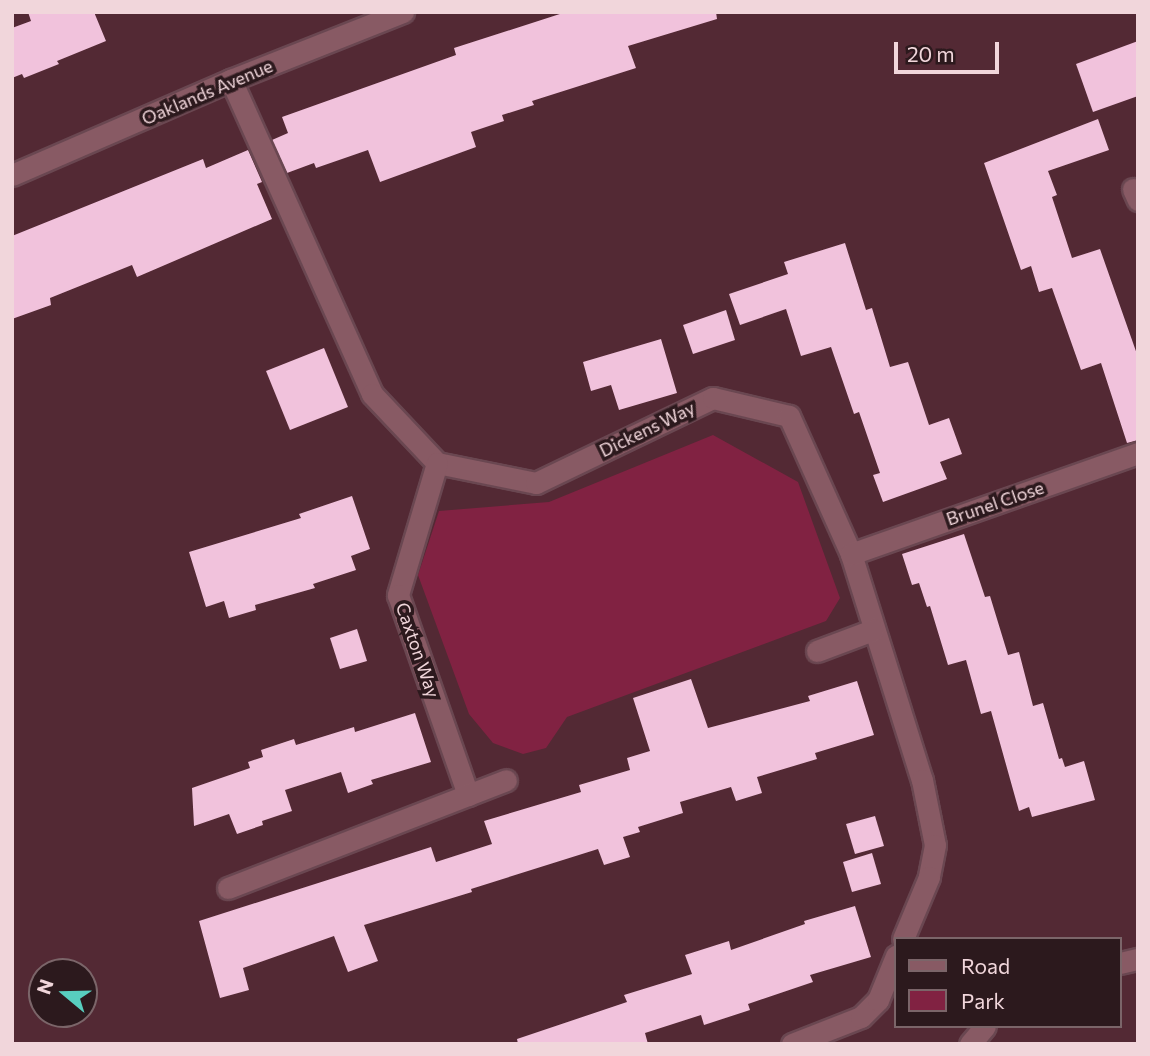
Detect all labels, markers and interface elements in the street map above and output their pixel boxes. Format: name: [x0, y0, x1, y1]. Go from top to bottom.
scale bar: [898, 28, 1003, 72]
text: 20 m: [907, 41, 955, 66]
street label: Oaklands Avenue: [138, 55, 276, 129]
street label: Dickens Way: [596, 397, 698, 461]
street label: Brunel Close: [943, 476, 1047, 530]
street label: Caxton Way: [392, 600, 444, 700]
legend: [894, 937, 1122, 1028]
text: Road: [961, 953, 1010, 978]
north arrow: [28, 958, 98, 1028]
text: N: [31, 976, 58, 997]
text: Park: [961, 988, 1005, 1013]

